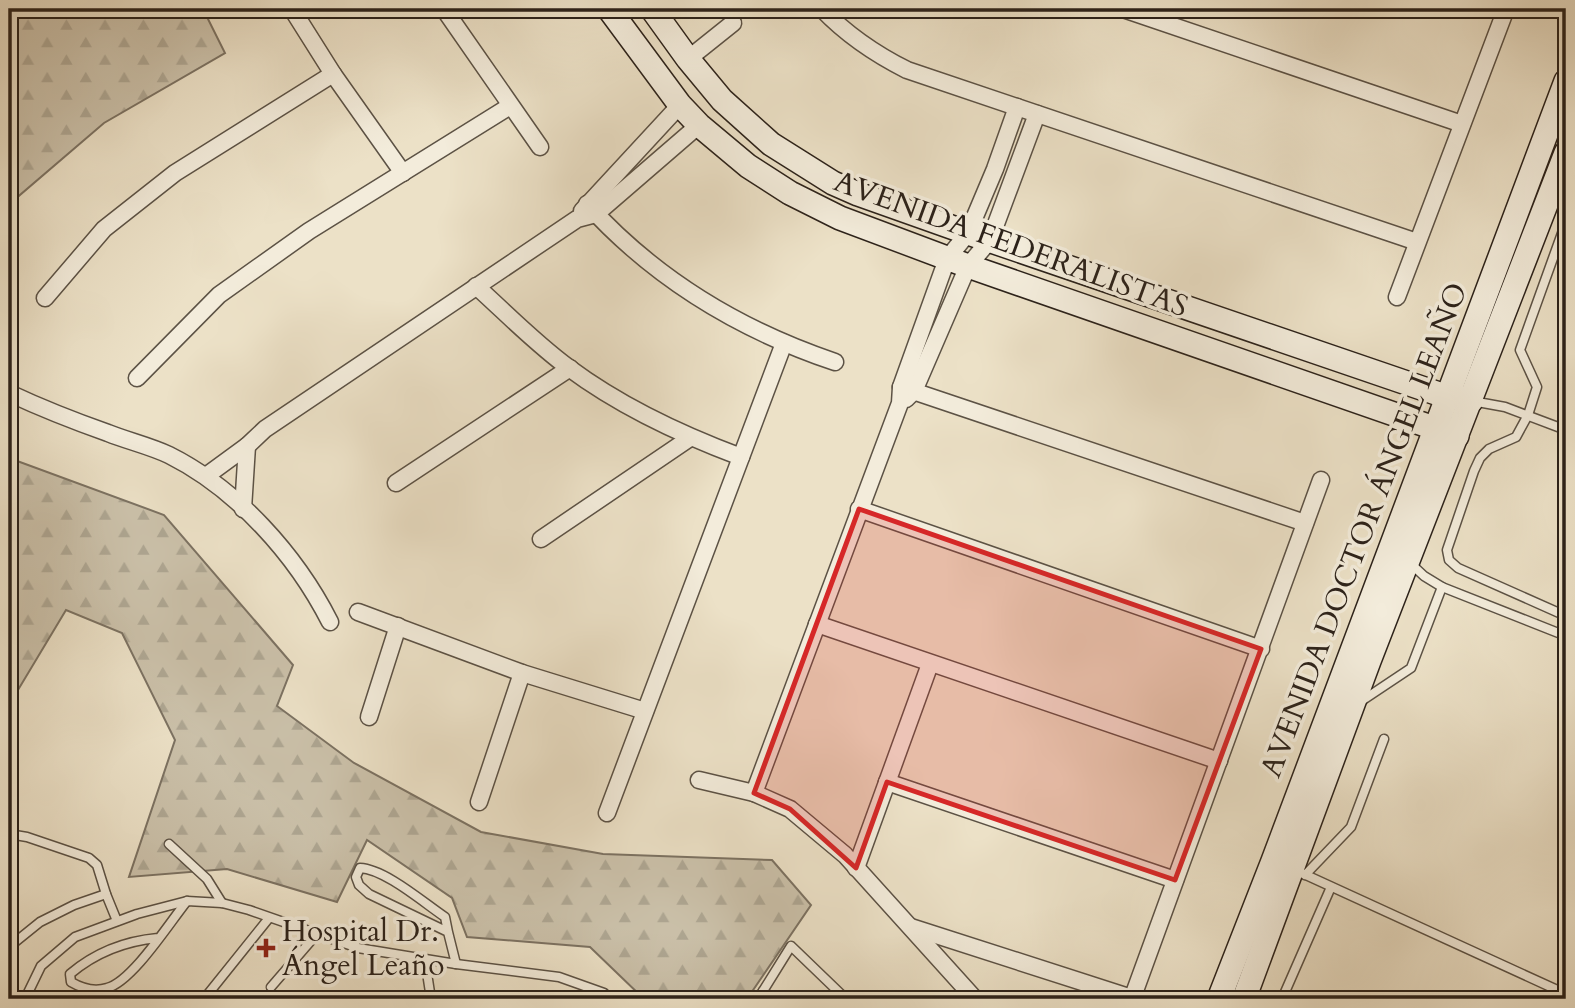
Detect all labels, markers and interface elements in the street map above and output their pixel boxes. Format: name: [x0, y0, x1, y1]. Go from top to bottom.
street label: AVENIDA FEDERALISTAS: [828, 161, 1194, 327]
street label: AVENIDA DOCTOR ÁNGEL LEAÑO: [1251, 277, 1477, 783]
place label: Hospital Dr. Ángel Leaño: [282, 911, 445, 986]
marker: Hospital Dr. Ángel Leaño: [256, 938, 276, 958]

